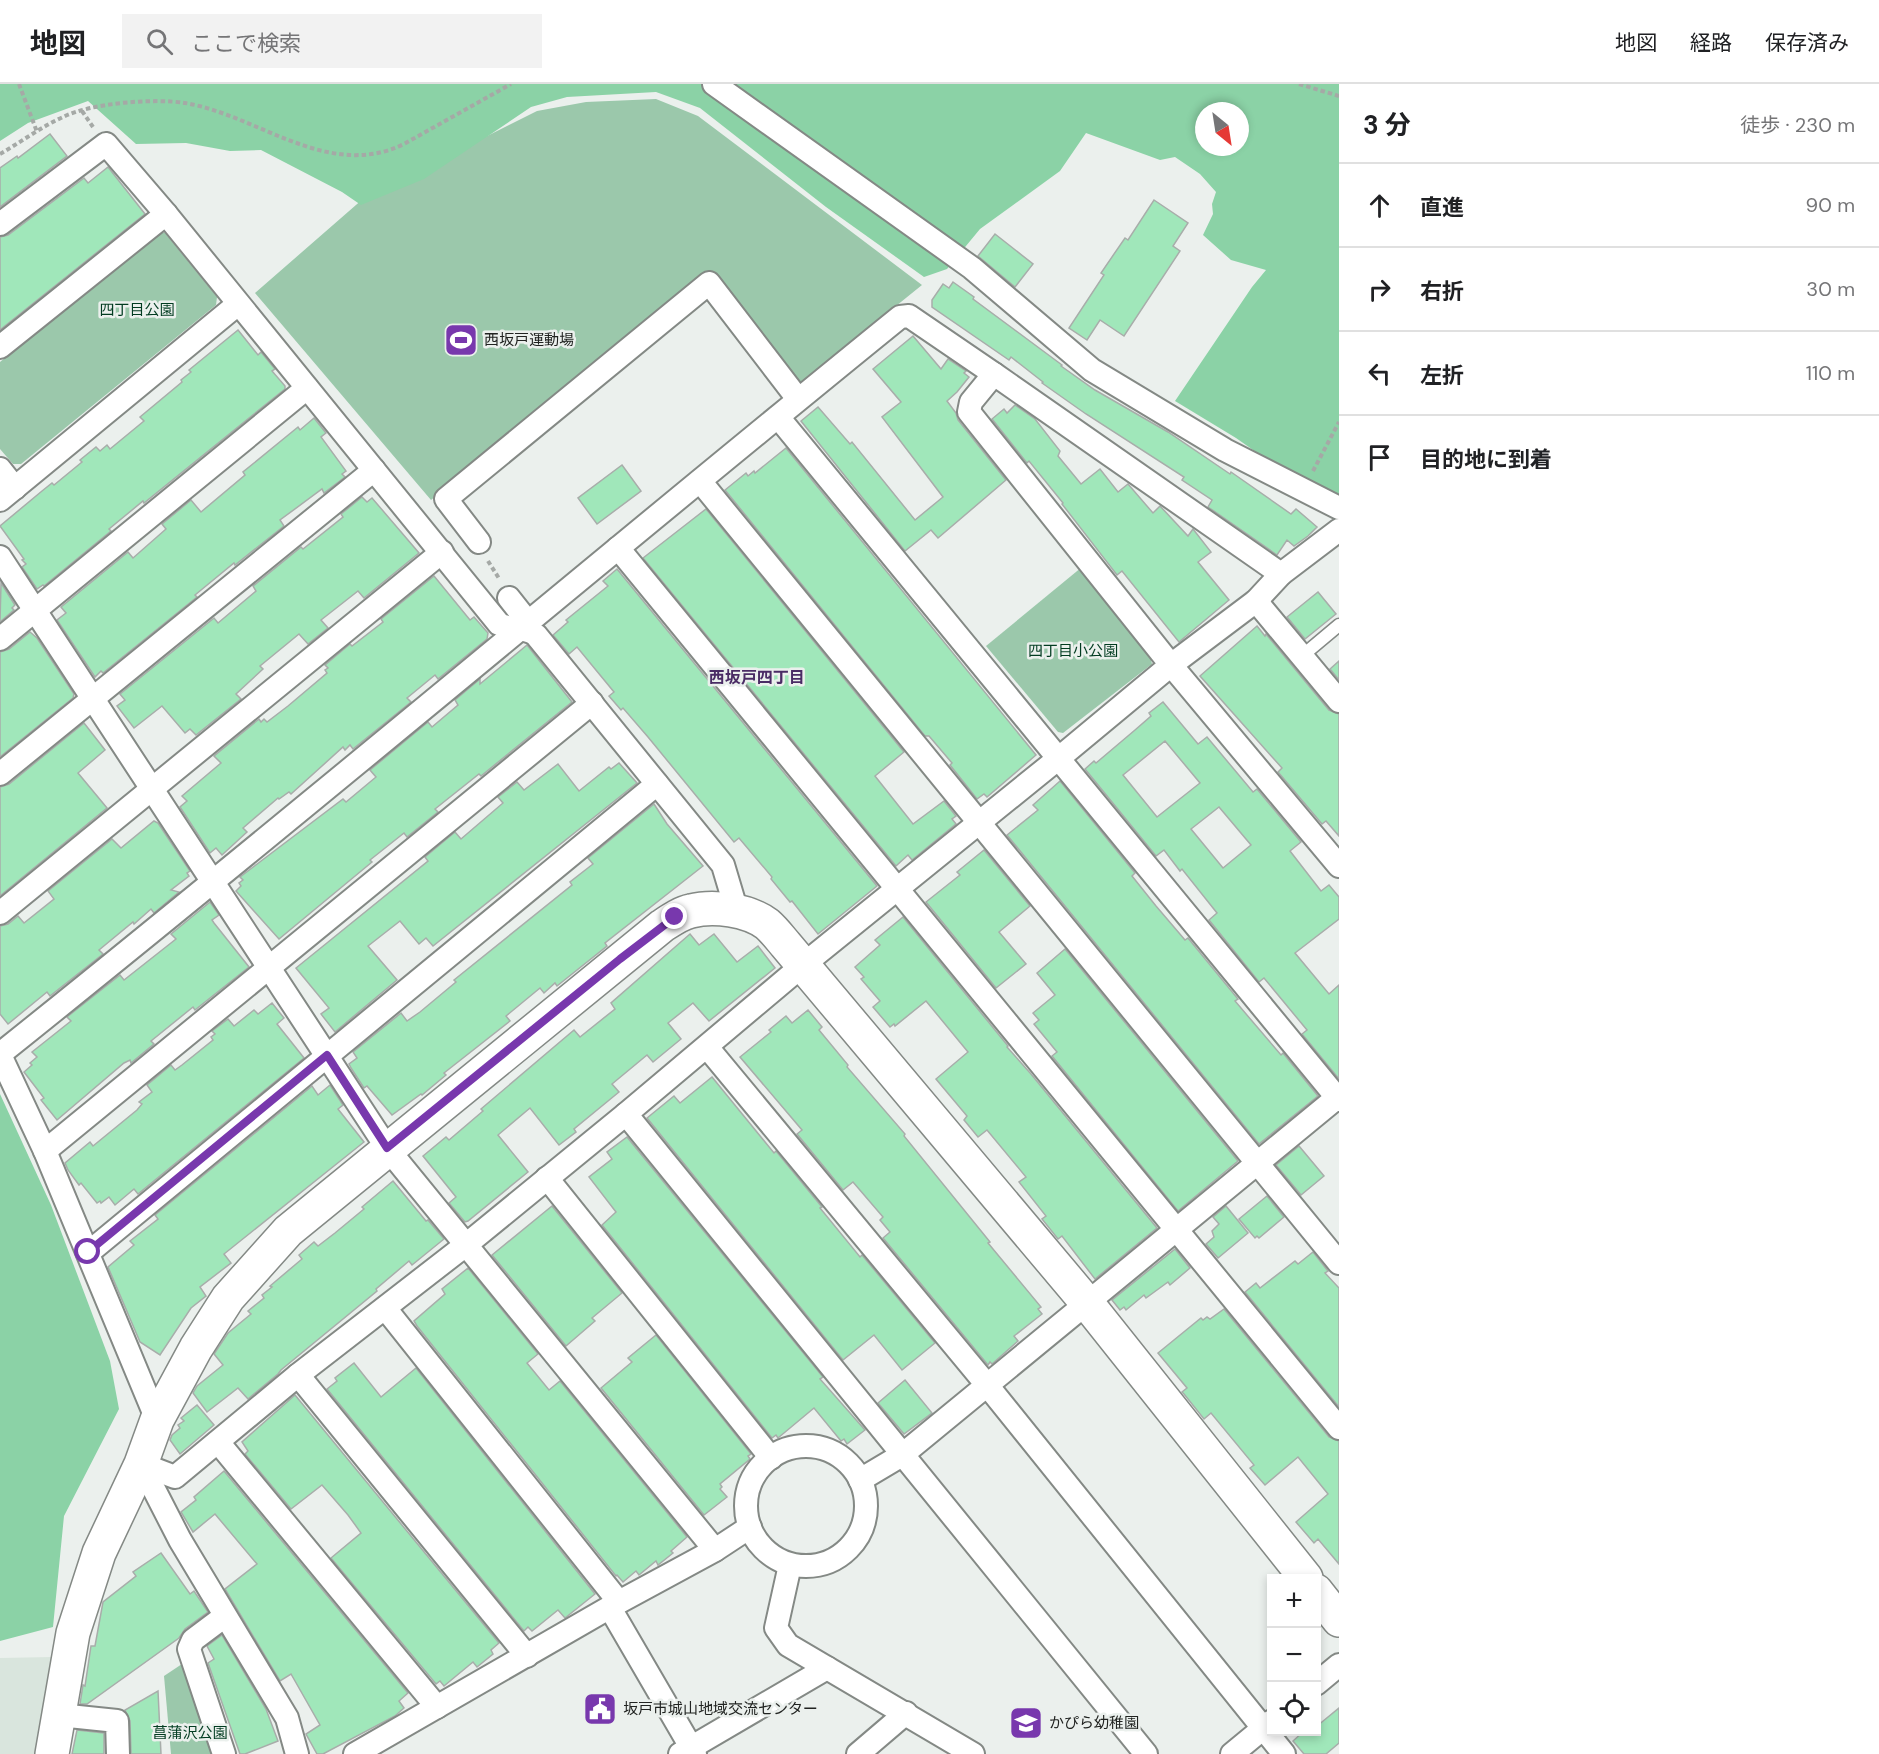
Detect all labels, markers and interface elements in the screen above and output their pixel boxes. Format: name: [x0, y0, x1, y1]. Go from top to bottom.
search box: [122, 14, 542, 68]
text: 地図: [30, 25, 86, 62]
icon: search: [143, 25, 176, 58]
text: ここで検索: [191, 29, 301, 58]
text: 地図: [1615, 29, 1657, 57]
text: 経路: [1690, 29, 1732, 57]
text: 保存済み: [1765, 29, 1849, 57]
north arrow: [1195, 102, 1249, 156]
text: 3 分: [1363, 108, 1411, 142]
text: 徒歩 · 230 m: [1740, 112, 1855, 138]
icon: ahead: [1363, 189, 1396, 222]
text: 90 m: [1806, 192, 1855, 218]
text: 直進: [1420, 193, 1464, 222]
icon: right: [1363, 273, 1396, 306]
text: 30 m: [1806, 276, 1855, 302]
text: 右折: [1420, 277, 1464, 306]
park label: 四丁目公園: [99, 300, 175, 320]
sports icon: 西坂戸運動場: [443, 322, 479, 358]
place label: 西坂戸運動場: [484, 330, 574, 350]
icon: left: [1363, 357, 1396, 390]
text: 110 m: [1806, 360, 1855, 386]
text: 左折: [1420, 361, 1464, 390]
icon: arrive: [1363, 441, 1396, 474]
text: 目的地に到着: [1420, 445, 1552, 474]
park label: 四丁目小公園: [1028, 641, 1118, 661]
district label: 西坂戸四丁目: [709, 667, 805, 688]
route end: [661, 903, 687, 929]
route start: [74, 1238, 100, 1264]
map controls: [1267, 1574, 1321, 1736]
button: +: [1267, 1574, 1321, 1628]
button: −: [1267, 1628, 1321, 1682]
button: locate: [1267, 1682, 1321, 1736]
public building icon: 坂戸市城山地域交流センター: [582, 1691, 618, 1727]
place label: 坂戸市城山地域交流センター: [623, 1699, 818, 1719]
school or university icon: かぴら幼稚園: [1008, 1705, 1044, 1741]
place label: かぴら幼稚園: [1049, 1713, 1139, 1733]
park label: 菖蒲沢公園: [152, 1723, 228, 1743]

